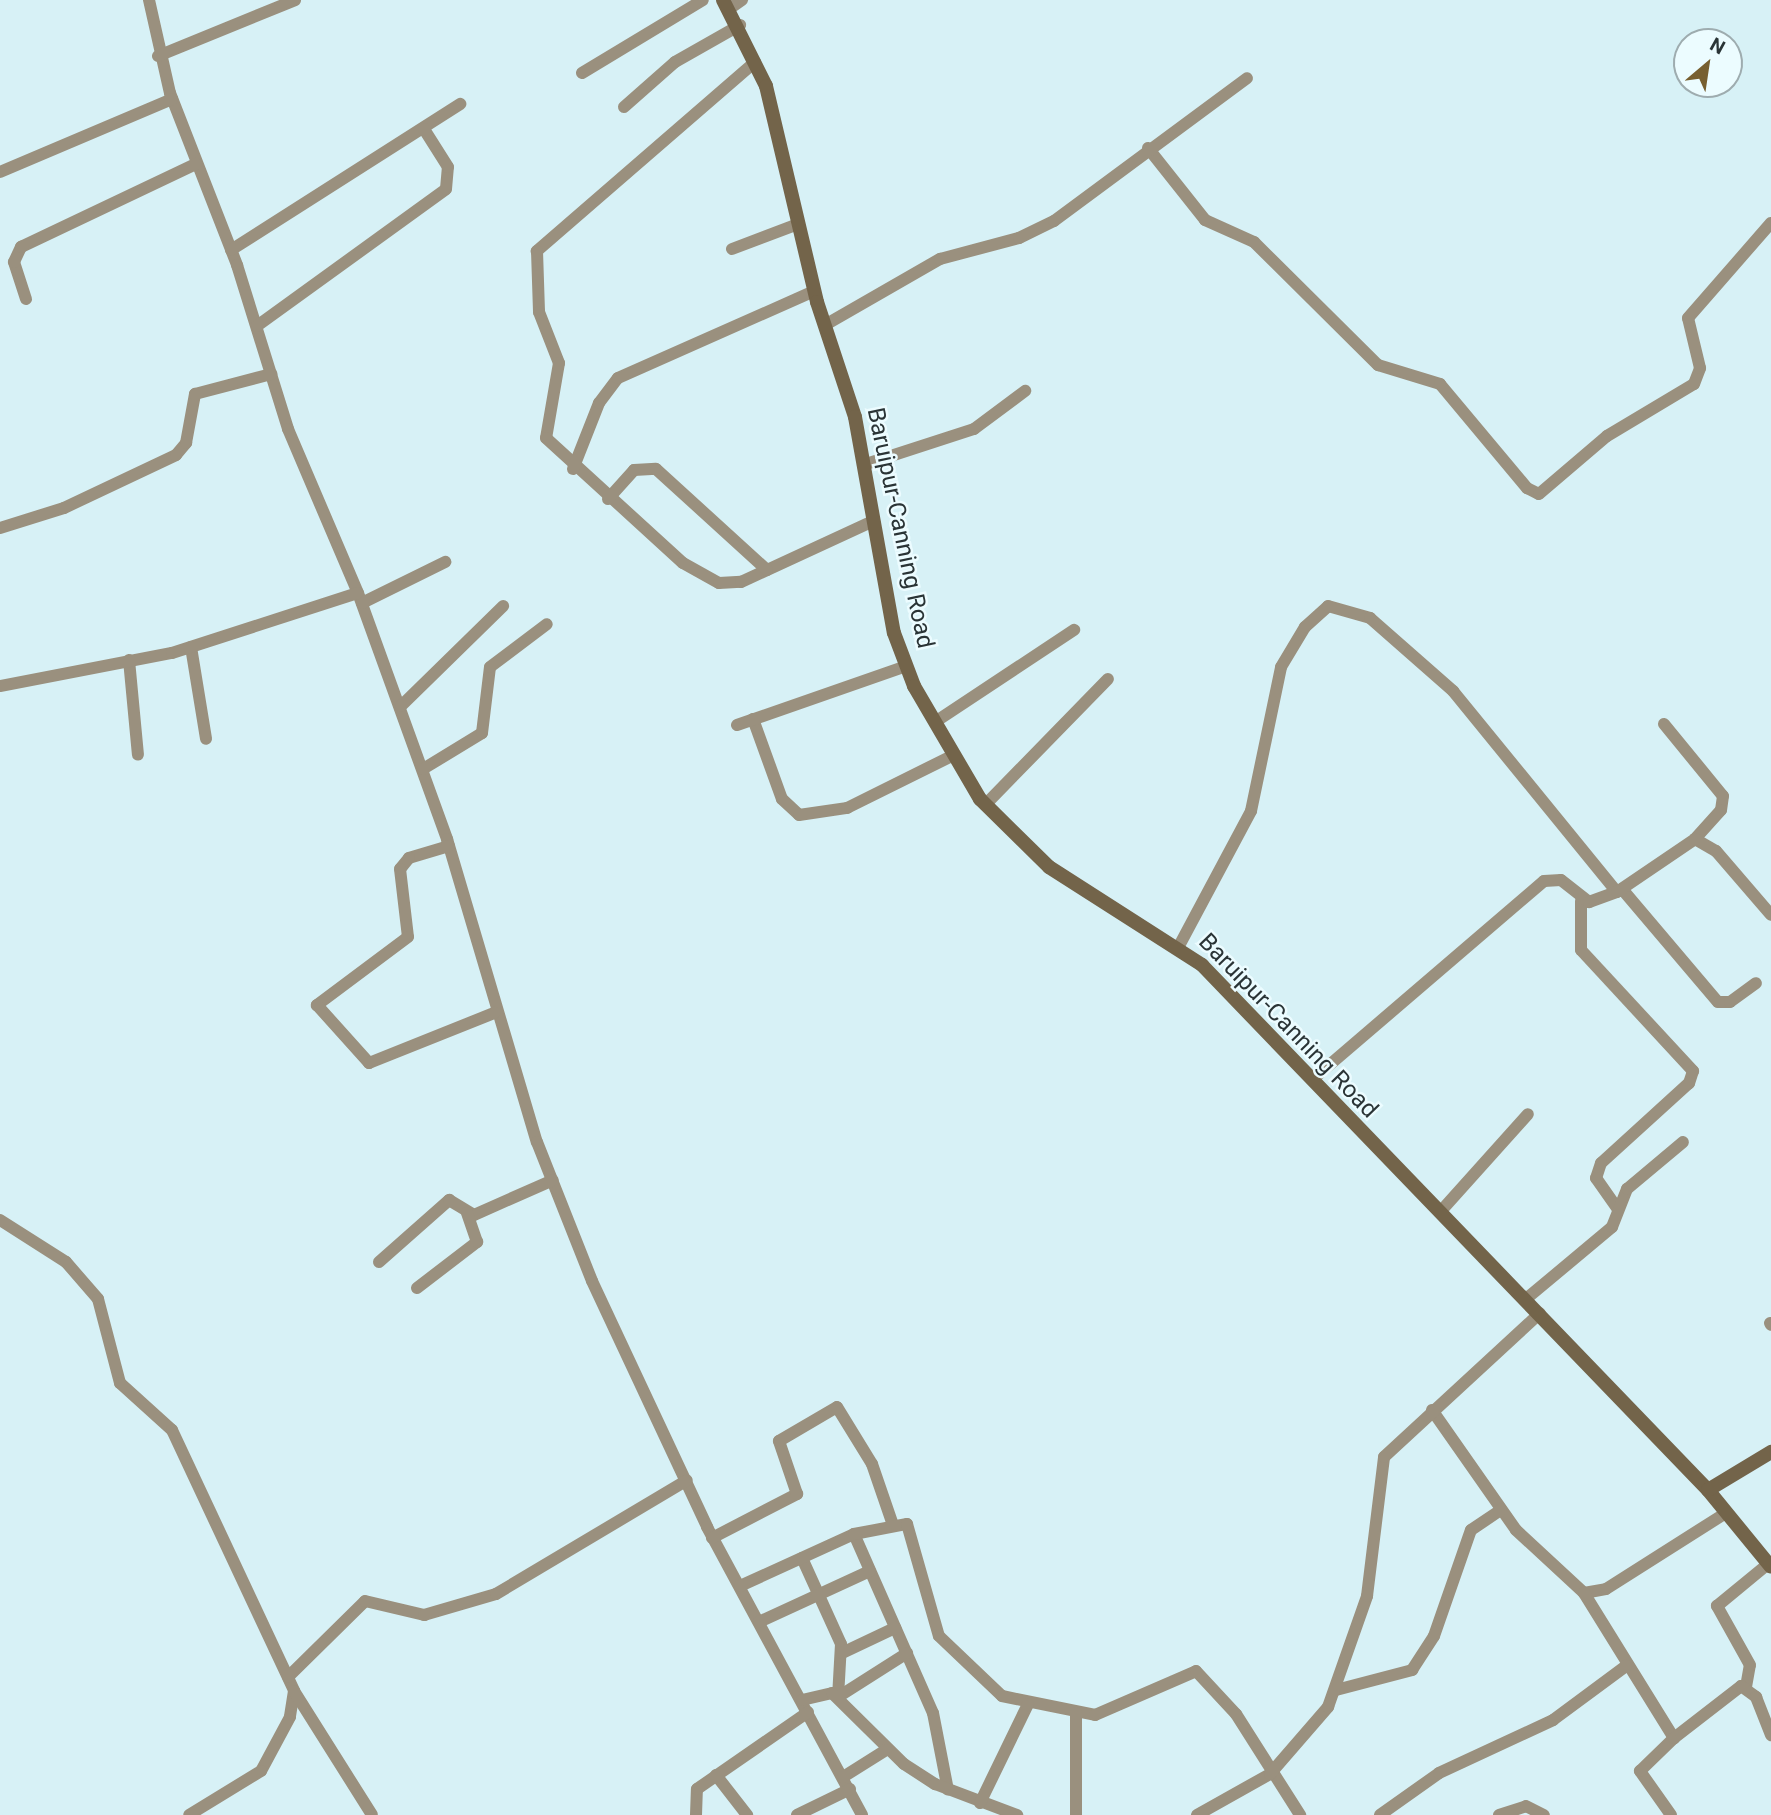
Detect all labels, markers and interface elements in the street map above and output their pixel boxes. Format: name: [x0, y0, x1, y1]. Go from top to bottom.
north arrow: [1673, 28, 1743, 98]
text: N: [1706, 33, 1729, 59]
street label: Baruipur-Canning Road: [860, 405, 940, 651]
street label: Baruipur-Canning Road: [1192, 928, 1384, 1124]

